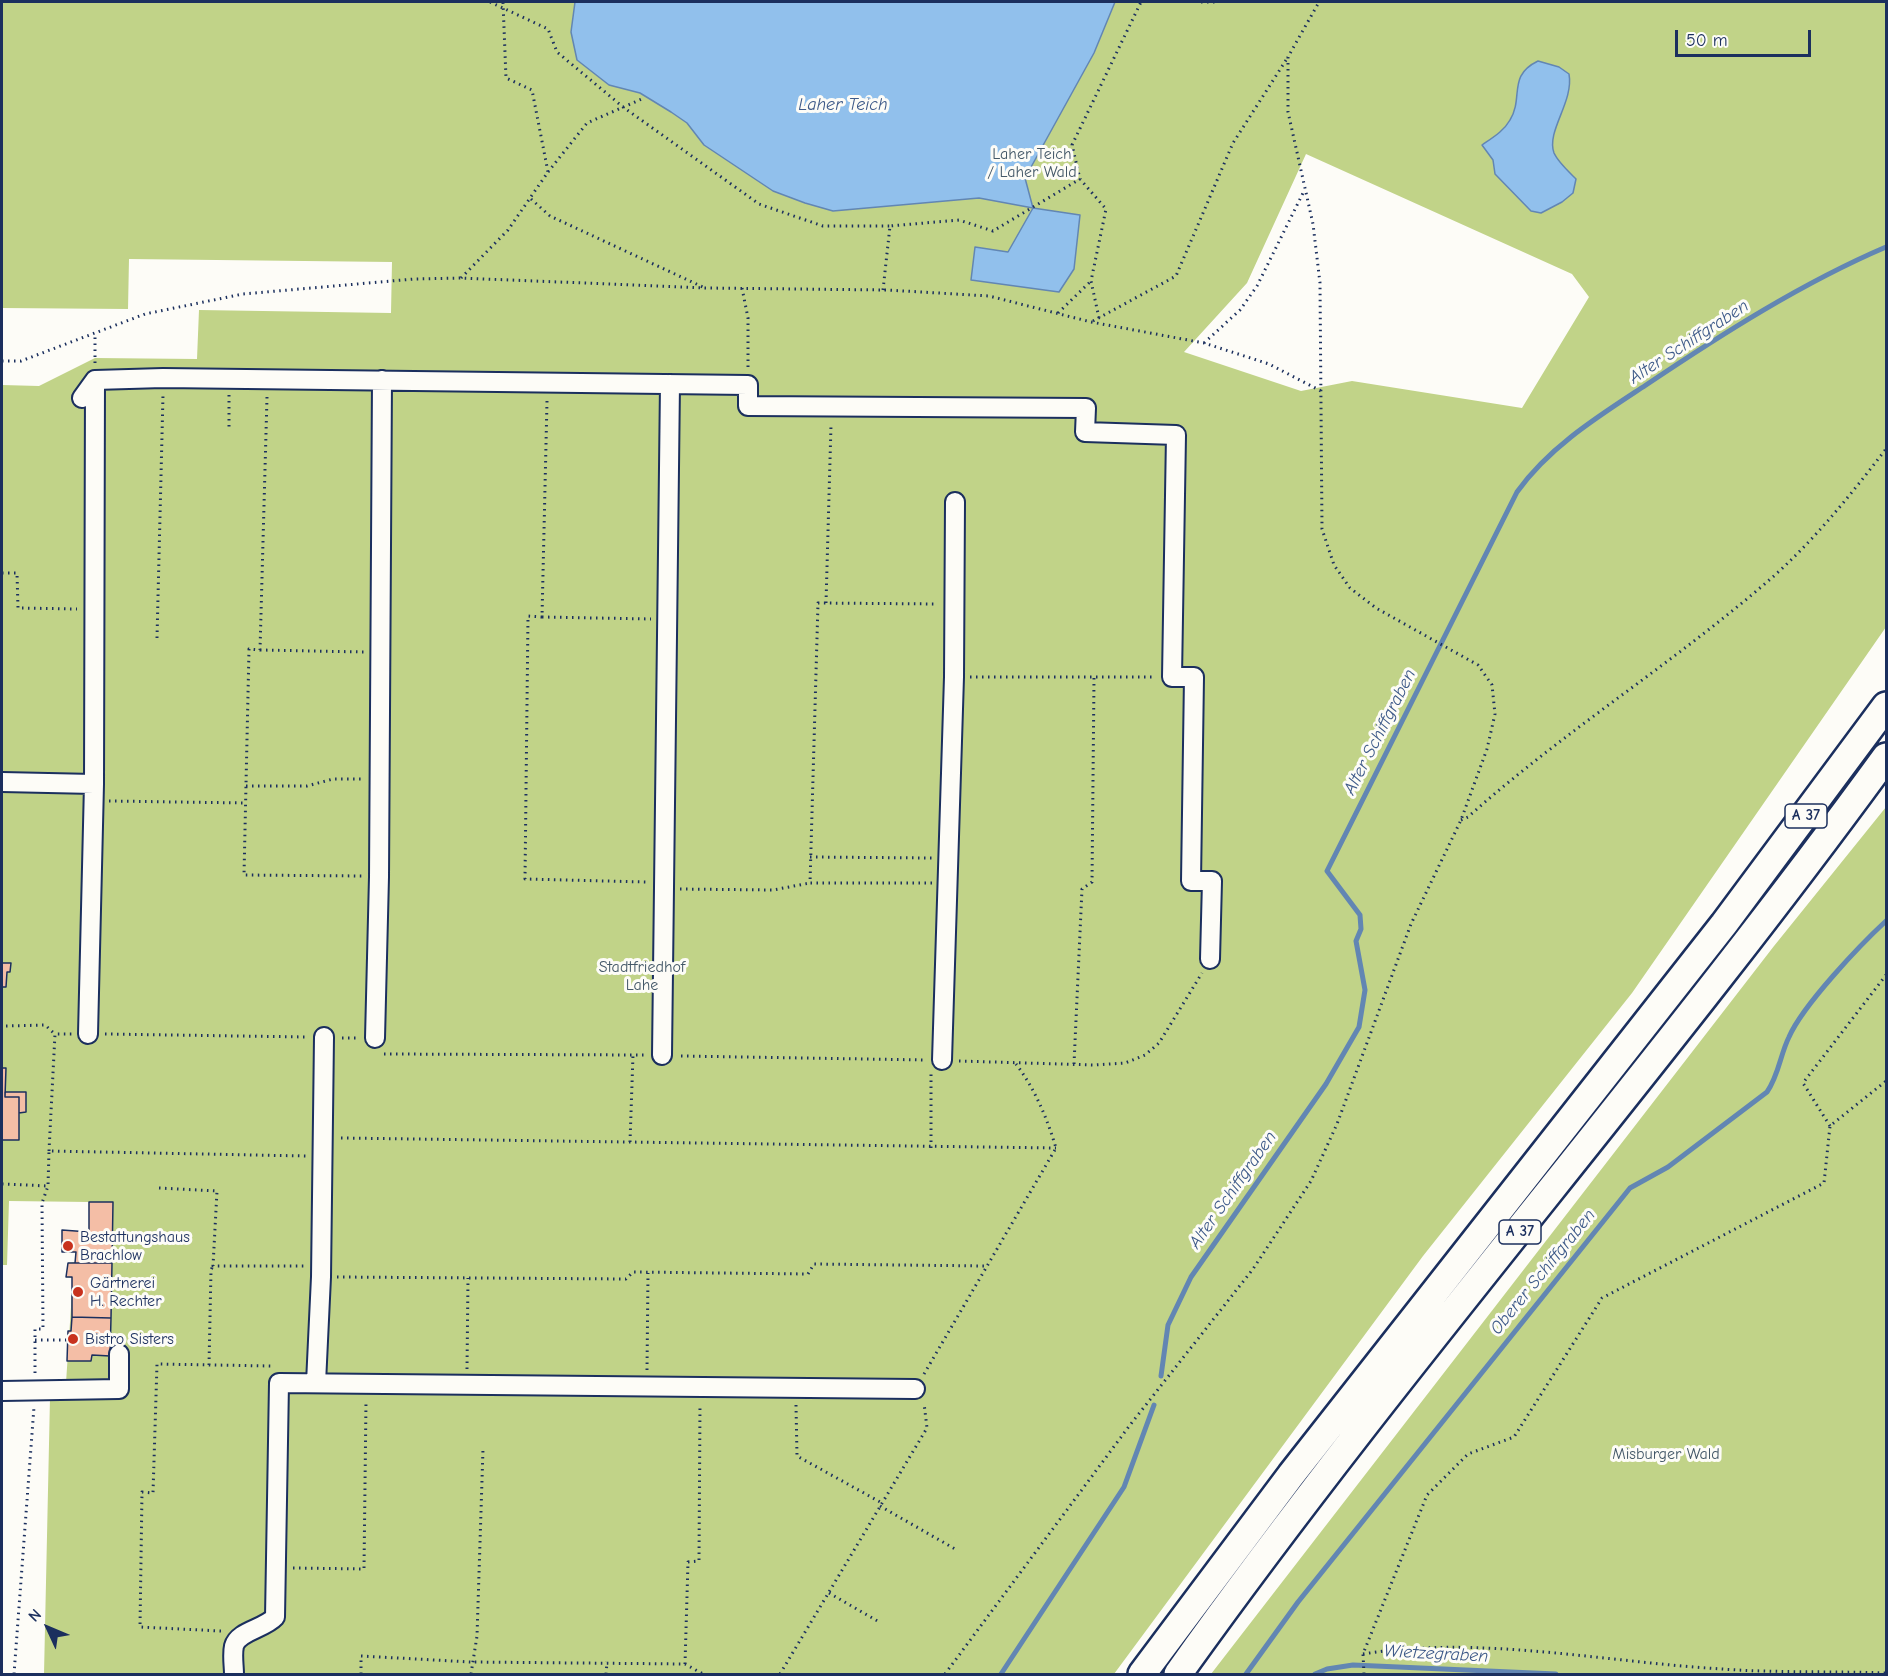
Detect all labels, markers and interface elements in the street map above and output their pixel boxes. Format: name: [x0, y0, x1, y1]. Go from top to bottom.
scale bar: [1678, 18, 1814, 56]
text: 50 m: [1686, 30, 1728, 51]
water label: Laher Teich: [798, 94, 888, 116]
park label: Laher Teich / Laher Wald: [987, 144, 1077, 182]
water label: Alter Schiffgraben: [1625, 295, 1753, 389]
water label: Alter Schiffgraben: [1339, 666, 1421, 798]
road number: A 37: [1785, 804, 1827, 828]
park label: Stadtfriedhof Lahe: [599, 957, 685, 995]
water label: Alter Schiffgraben: [1185, 1127, 1281, 1253]
water label: Oberer Schiffgraben: [1486, 1205, 1600, 1339]
road number: A 37: [1499, 1220, 1541, 1244]
place label: Bestattungshaus Brachlow: [80, 1227, 190, 1265]
marker: Bestattungshaus Brachlow: [61, 1239, 75, 1253]
place label: Gärtnerei H. Rechter: [90, 1273, 161, 1311]
marker: Gärtnerei H. Rechter: [71, 1285, 85, 1299]
place label: Bistro Sisters: [85, 1329, 174, 1349]
marker: Bistro Sisters: [66, 1332, 80, 1346]
park label: Misburger Wald: [1612, 1444, 1720, 1464]
north arrow: [18, 1598, 78, 1658]
text: N: [25, 1605, 45, 1626]
water label: Wietzegraben: [1383, 1640, 1489, 1668]

